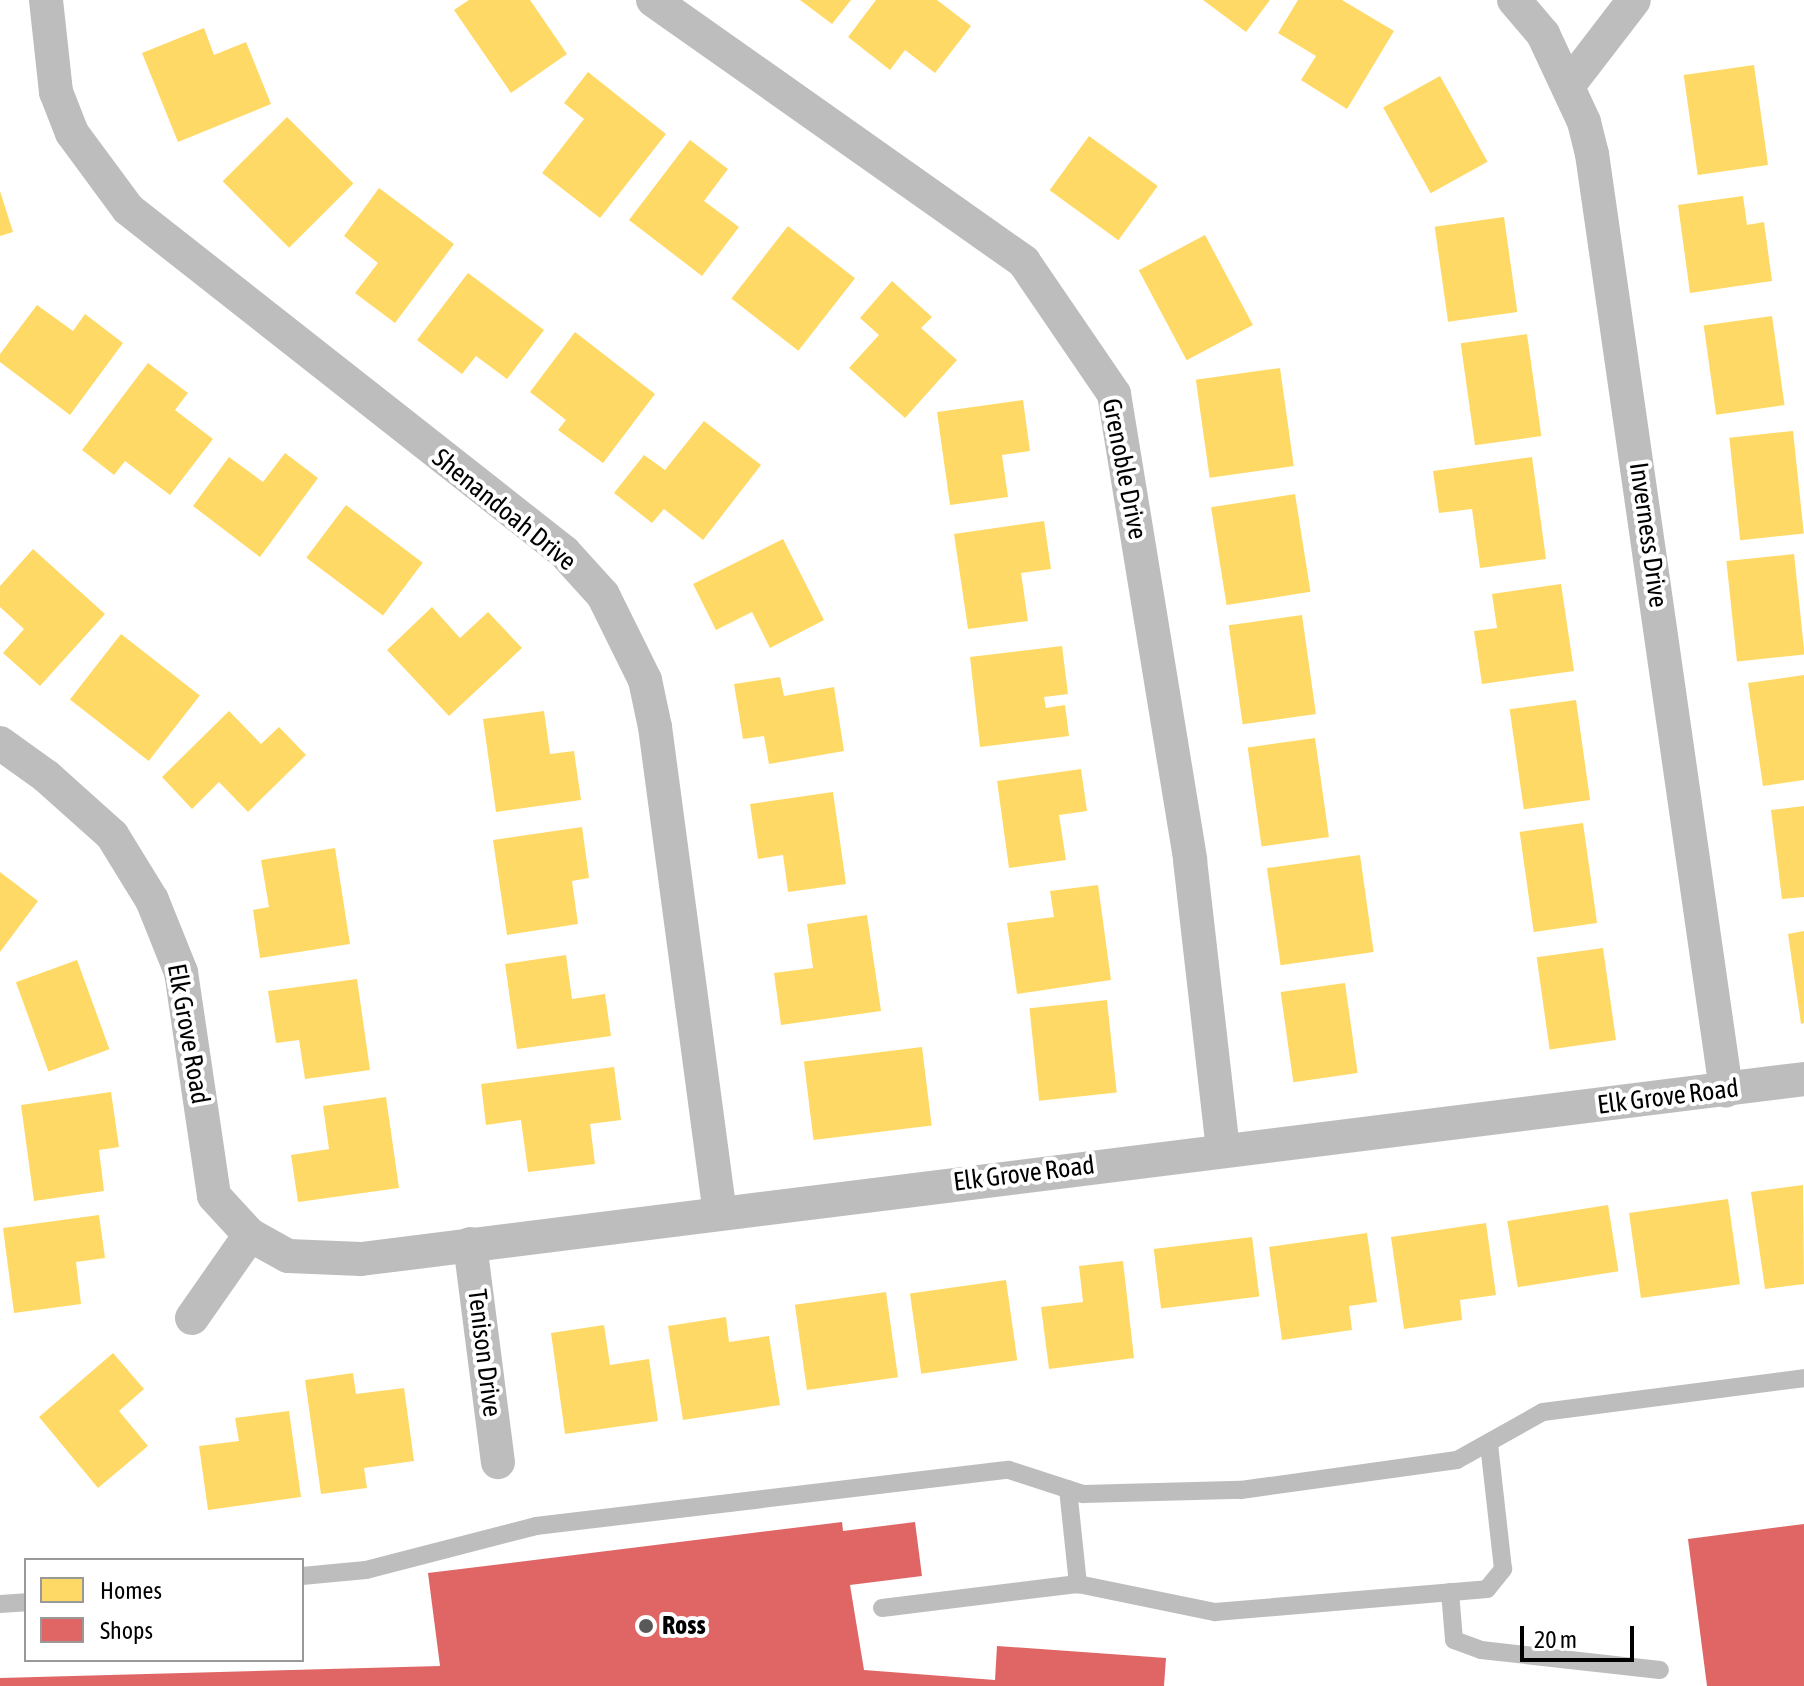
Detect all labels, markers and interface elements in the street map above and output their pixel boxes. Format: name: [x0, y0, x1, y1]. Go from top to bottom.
street label: Grenoble Drive: [1095, 396, 1153, 542]
street label: Shenandoah Drive: [426, 443, 582, 577]
street label: Inverness Drive: [1622, 461, 1674, 609]
street label: Elk Grove Road: [160, 961, 216, 1107]
street label: Elk Grove Road: [1596, 1073, 1740, 1121]
street label: Elk Grove Road: [952, 1150, 1096, 1198]
street label: Tenison Drive: [461, 1287, 507, 1419]
legend: [24, 1558, 304, 1662]
text: Homes: [100, 1577, 162, 1604]
place label: Ross: [662, 1610, 706, 1642]
scale bar: [1524, 1610, 1638, 1660]
text: Shops: [100, 1617, 153, 1644]
marker: Ross: [637, 1617, 655, 1635]
text: 20 m: [1534, 1626, 1577, 1653]

